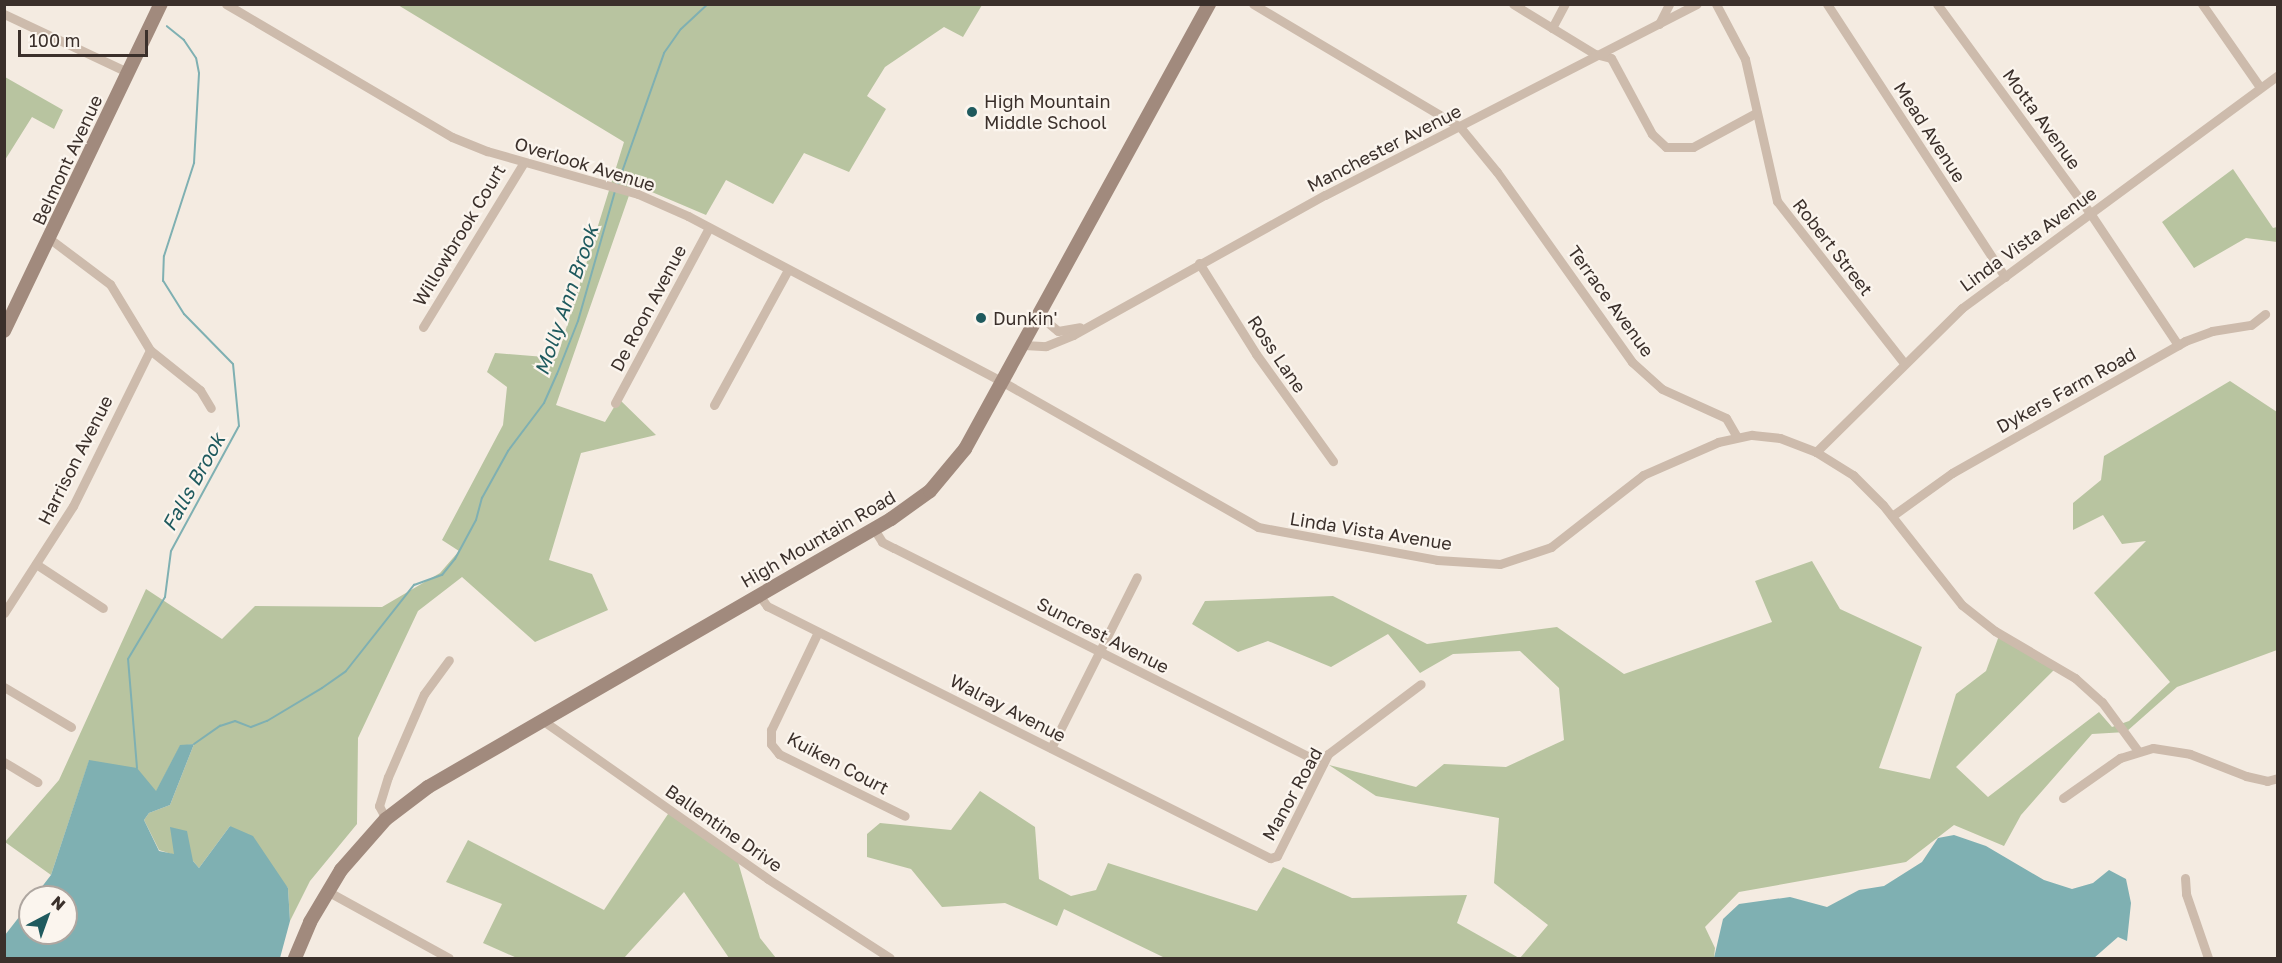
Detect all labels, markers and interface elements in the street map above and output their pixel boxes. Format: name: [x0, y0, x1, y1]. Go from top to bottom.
scale bar: [21, 18, 152, 56]
text: 100 m: [29, 29, 80, 51]
street label: Motta Avenue: [1998, 65, 2086, 173]
street label: Mead Avenue: [1890, 78, 1970, 186]
street label: Belmont Avenue: [27, 91, 107, 229]
place label: High Mountain Middle School: [984, 91, 1110, 134]
street label: Manchester Avenue: [1303, 100, 1465, 196]
marker: High Mountain Middle School: [965, 105, 979, 119]
street label: Overlook Avenue: [512, 132, 658, 196]
street label: Willowbrook Court: [408, 160, 510, 310]
street label: Linda Vista Avenue: [1955, 182, 2101, 296]
street label: Robert Street: [1789, 194, 1877, 300]
water label: Molly Ann Brook: [529, 222, 603, 378]
street label: De Roon Avenue: [606, 241, 690, 375]
street label: Terrace Avenue: [1563, 241, 1659, 361]
place label: Dunkin': [993, 307, 1057, 329]
marker: Dunkin': [974, 311, 988, 325]
street label: Ross Lane: [1243, 311, 1311, 397]
street label: Dykers Farm Road: [1993, 343, 2139, 437]
street label: Harrison Avenue: [33, 392, 117, 528]
water label: Falls Brook: [156, 429, 230, 535]
street label: High Mountain Road: [737, 486, 899, 592]
street label: Linda Vista Avenue: [1288, 508, 1454, 554]
street label: Suncrest Avenue: [1033, 592, 1173, 678]
street label: Walray Avenue: [946, 669, 1070, 747]
street label: Kuiken Court: [783, 727, 893, 799]
street label: Manor Road: [1258, 744, 1326, 844]
street label: Ballentine Drive: [661, 780, 787, 876]
north arrow: [18, 885, 78, 945]
text: N: [47, 891, 70, 914]

